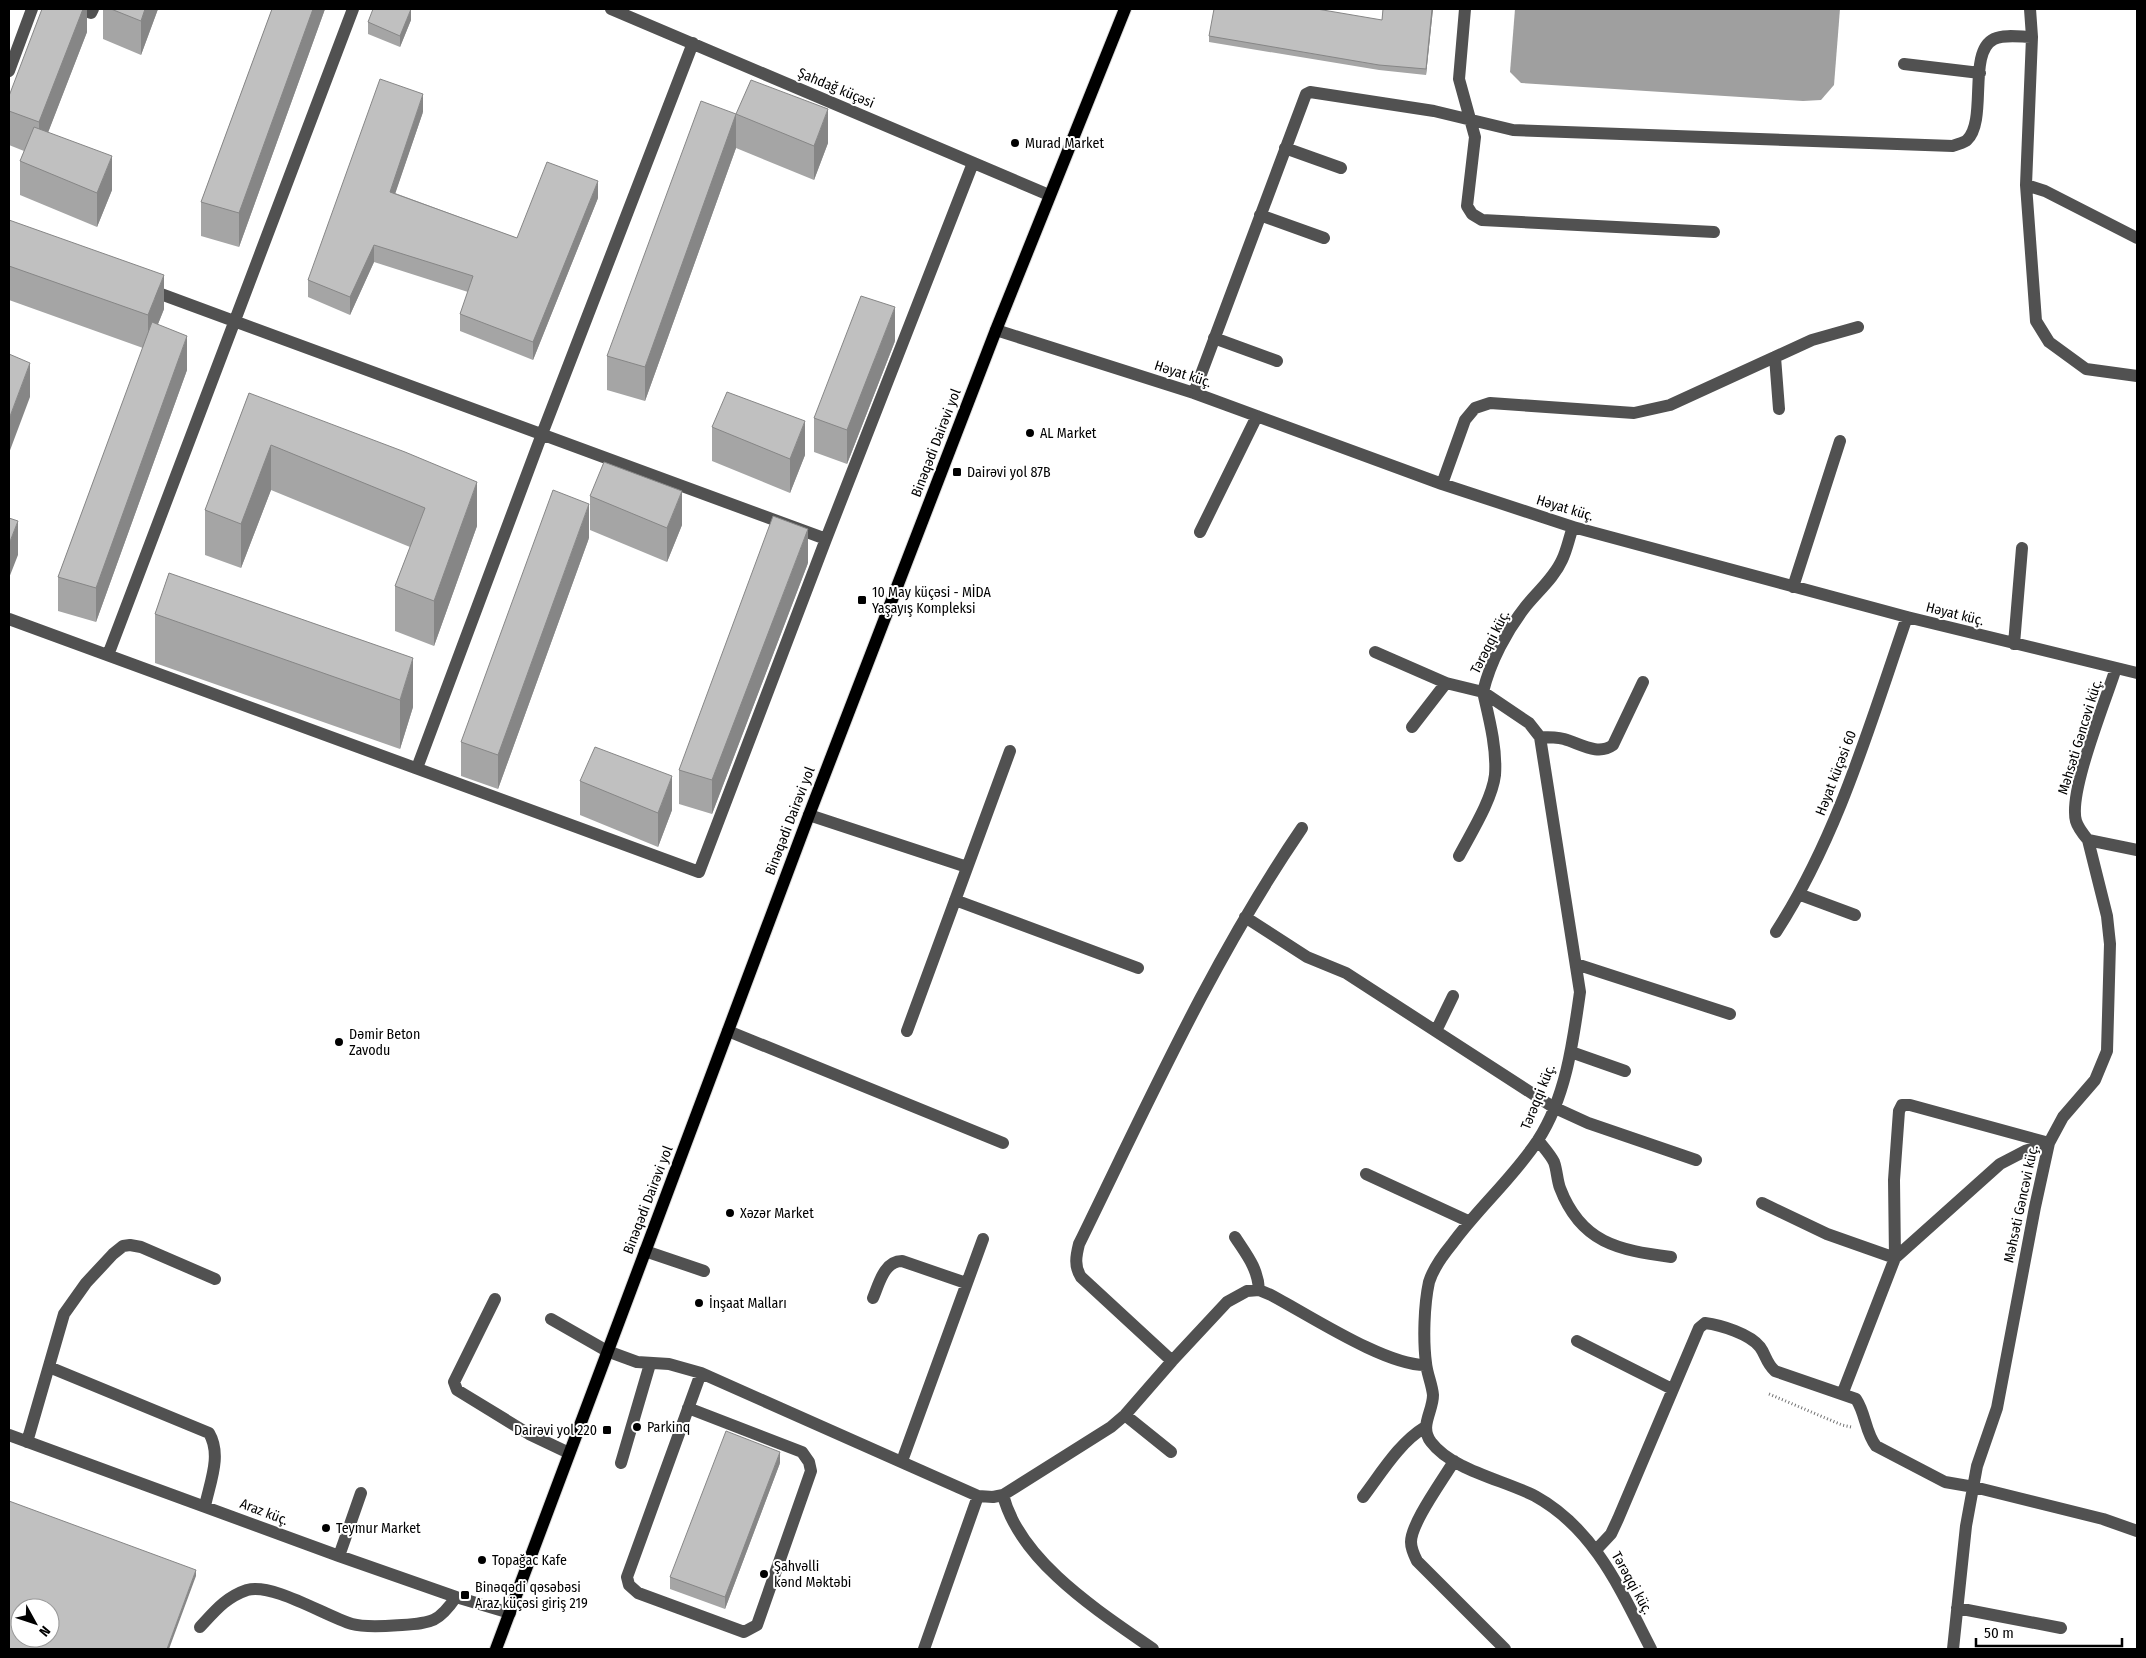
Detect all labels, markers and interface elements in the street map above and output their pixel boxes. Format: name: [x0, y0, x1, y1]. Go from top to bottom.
street label: Şahdağ küçəsi: [795, 64, 877, 112]
place label: Murad Market: [1025, 135, 1104, 152]
marker: Murad Market: [1009, 137, 1021, 149]
street label: Həyat küç.: [1152, 357, 1214, 391]
street label: Binəqədi Dairəvi yol: [908, 386, 965, 500]
place label: AL Market: [1040, 425, 1097, 442]
marker: AL Market: [1024, 427, 1036, 439]
place label: Dairəvi yol 87B: [967, 464, 1051, 481]
marker: Dairəvi yol 87B: [951, 466, 963, 478]
street label: Həyat küç.: [1534, 491, 1596, 525]
place label: 10 May küçəsi - MİDA Yaşayış Kompleksi: [872, 584, 992, 617]
marker: 10 May küçəsi - MİDA Yaşayış Kompleksi: [856, 594, 868, 606]
street label: Həyat küç.: [1924, 599, 1986, 629]
street label: Tərəqqi küç.: [1467, 607, 1513, 677]
street label: Məhsəti Gəncəvi küç.: [2054, 677, 2106, 797]
street label: Həyat küçəsi 60: [1812, 728, 1860, 818]
street label: Binəqədi Dairəvi yol: [762, 764, 819, 878]
place label: Dəmir Beton Zavodu: [349, 1026, 420, 1059]
marker: Dəmir Beton Zavodu: [333, 1036, 345, 1048]
street label: Tərəqqi küç.: [1517, 1062, 1559, 1132]
street label: Binəqədi Dairəvi yol: [620, 1143, 677, 1257]
street label: Məhsəti Gəncəvi küç.: [2000, 1144, 2042, 1264]
place label: Xəzər Market: [740, 1205, 814, 1222]
marker: Xəzər Market: [724, 1207, 736, 1219]
place label: İnşaat Malları: [709, 1295, 787, 1312]
marker: İnşaat Malları: [693, 1297, 705, 1309]
place label: Parkinq: [647, 1419, 690, 1436]
marker: Parkinq: [631, 1421, 643, 1433]
place label: Dairəvi yol 220: [514, 1422, 597, 1439]
marker: Dairəvi yol 220: [601, 1424, 613, 1436]
street label: Araz küç.: [237, 1495, 291, 1529]
place label: Teymur Market: [336, 1520, 421, 1537]
marker: Teymur Market: [320, 1522, 332, 1534]
street label: Tərəqqi küç.: [1608, 1549, 1656, 1617]
place label: Topağac Kafe: [492, 1552, 567, 1569]
marker: Topağac Kafe: [476, 1554, 488, 1566]
place label: Şahvəlli kənd Məktəbi: [774, 1558, 851, 1591]
marker: Şahvəlli kənd Məktəbi: [758, 1568, 770, 1580]
place label: Binəqədi qəsəbəsi Araz küçəsi giriş 219: [475, 1579, 588, 1612]
marker: Binəqədi qəsəbəsi Araz küçəsi giriş 219: [459, 1589, 471, 1601]
north arrow: [10, 1598, 60, 1648]
scale bar: [1976, 1616, 2122, 1648]
text: N: [35, 1622, 54, 1640]
text: 50 m: [1984, 1624, 2014, 1642]

